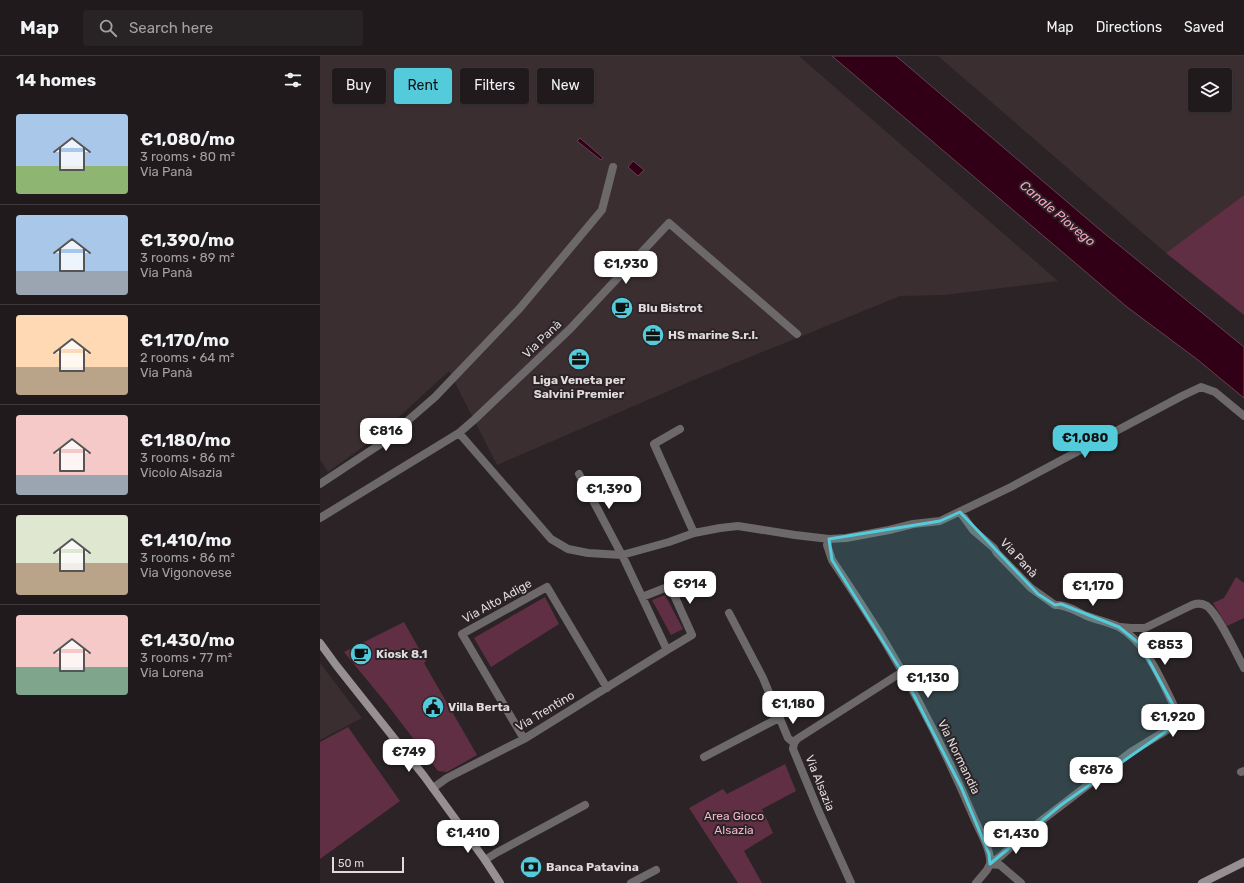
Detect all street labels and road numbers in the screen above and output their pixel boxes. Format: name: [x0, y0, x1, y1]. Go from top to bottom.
street label: Via Panà: [520, 317, 564, 361]
street label: Via Panà: [997, 536, 1041, 580]
street label: Via Alto Adige: [460, 576, 534, 626]
street label: Via Trentino: [513, 688, 577, 734]
street label: Via Normandia: [935, 717, 983, 797]
street label: Via Alsazia: [802, 753, 838, 813]

